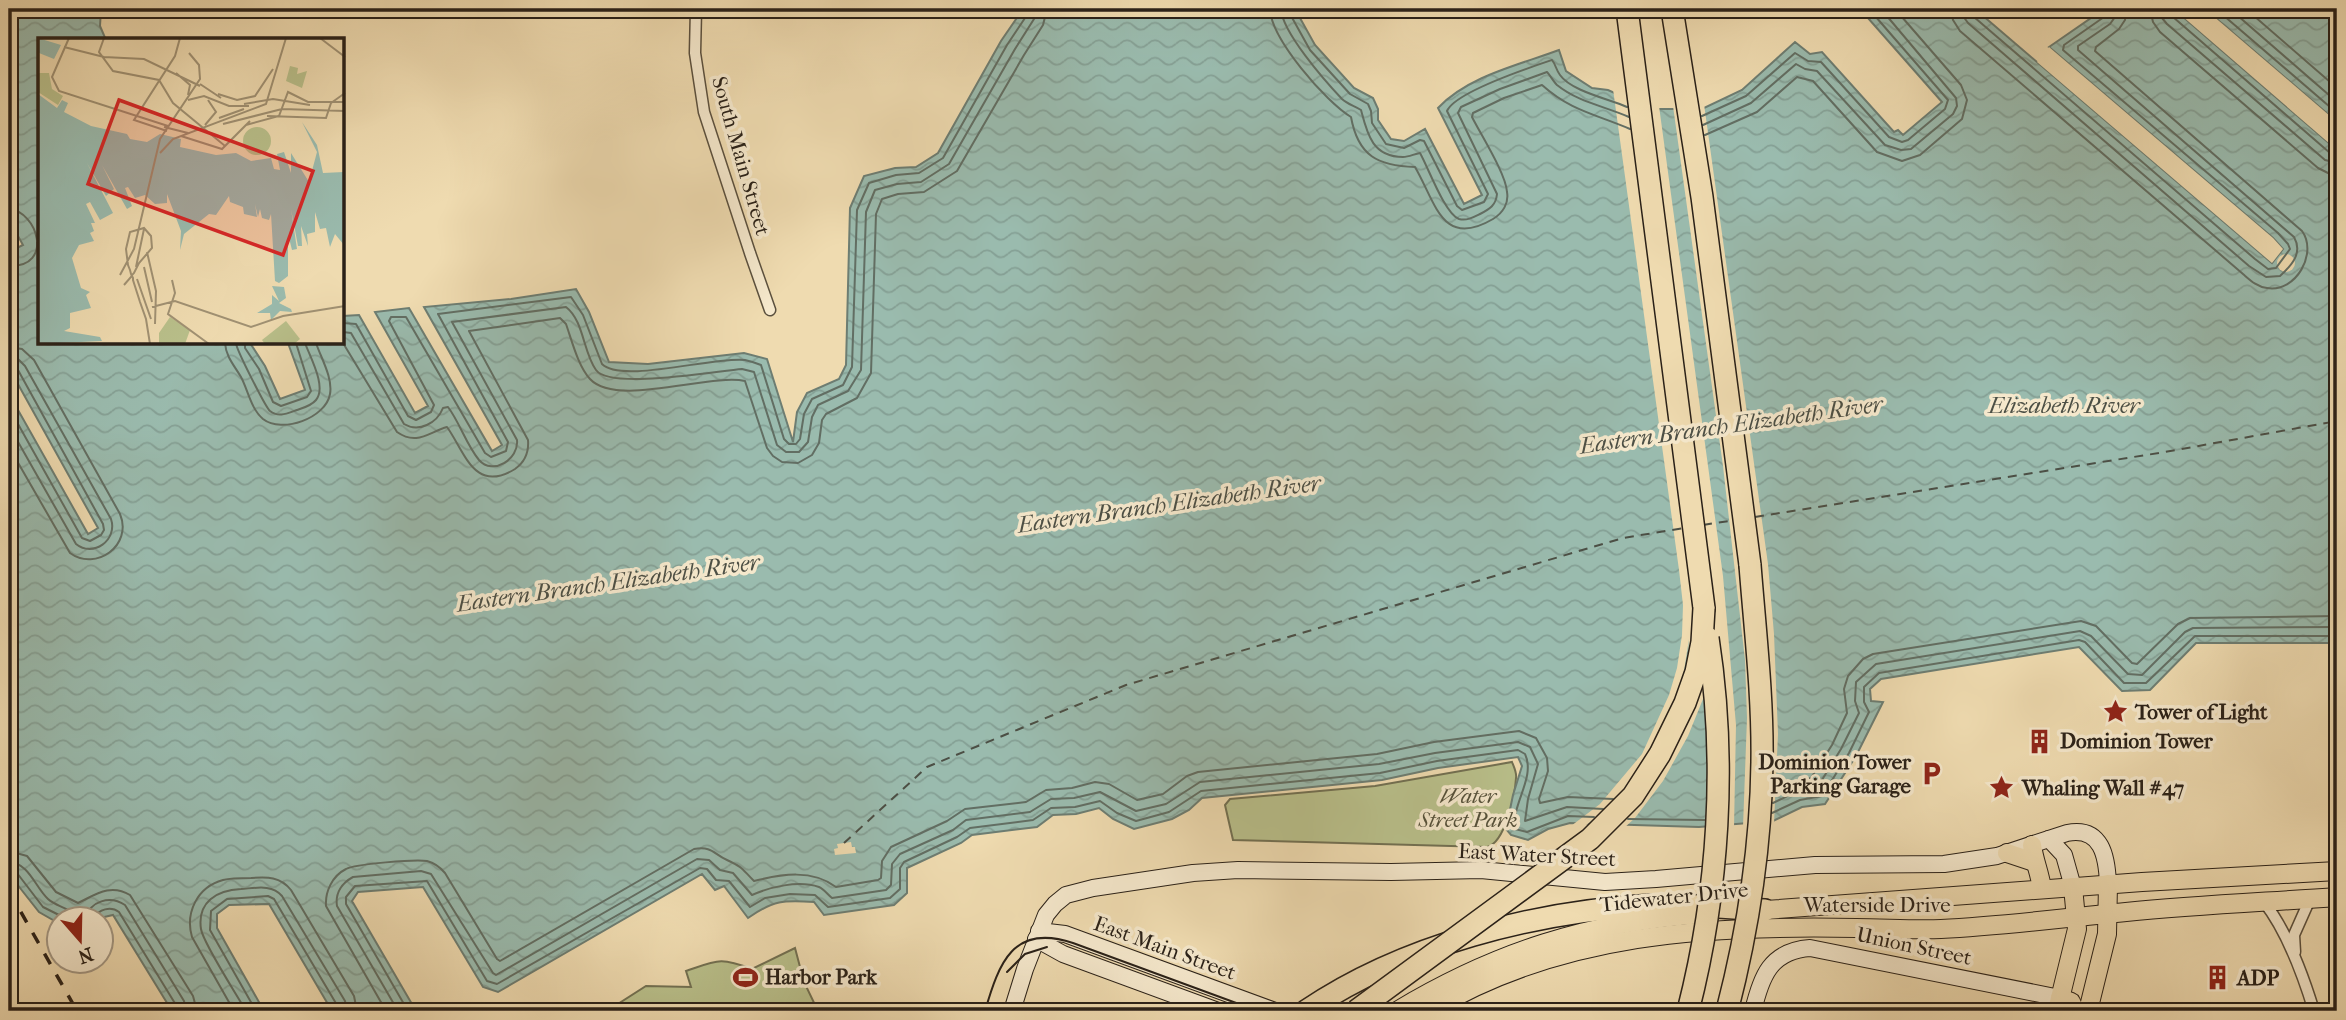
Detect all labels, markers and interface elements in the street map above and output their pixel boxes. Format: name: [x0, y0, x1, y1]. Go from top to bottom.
inset map: [38, 38, 345, 345]
street label: South Main Street: [707, 74, 775, 239]
water label: Eastern Branch Elizabeth River: [1576, 390, 1886, 460]
water label: Elizabeth River: [1987, 392, 2141, 419]
water label: Eastern Branch Elizabeth River: [1014, 469, 1324, 539]
water label: Eastern Branch Elizabeth River: [453, 548, 763, 618]
place icon: Tower of Light: [2101, 698, 2129, 726]
place label: Tower of Light: [2134, 700, 2268, 724]
building icon: Dominion Tower: [2026, 727, 2054, 755]
place label: Dominion Tower: [2060, 729, 2214, 753]
place label: Dominion Tower Parking Garage: [1758, 750, 1912, 798]
parking icon: Dominion Tower Parking Garage: [1917, 760, 1945, 788]
place icon: Whaling Wall #47: [1988, 774, 2016, 802]
place label: Whaling Wall #47: [2021, 776, 2184, 801]
park label: Water Street Park: [1418, 784, 1517, 832]
street label: East Water Street: [1458, 839, 1617, 871]
street label: Tidewater Drive: [1599, 877, 1749, 917]
street label: Waterside Drive: [1802, 893, 1951, 917]
north arrow: [46, 904, 116, 974]
street label: East Main Street: [1091, 911, 1240, 985]
street label: Union Street: [1854, 922, 1974, 970]
text: N: [74, 942, 96, 968]
sports icon: Harbor Park: [731, 963, 759, 991]
building icon: ADP: [2203, 964, 2231, 992]
place label: Harbor Park: [765, 965, 878, 989]
place label: ADP: [2235, 966, 2279, 990]

